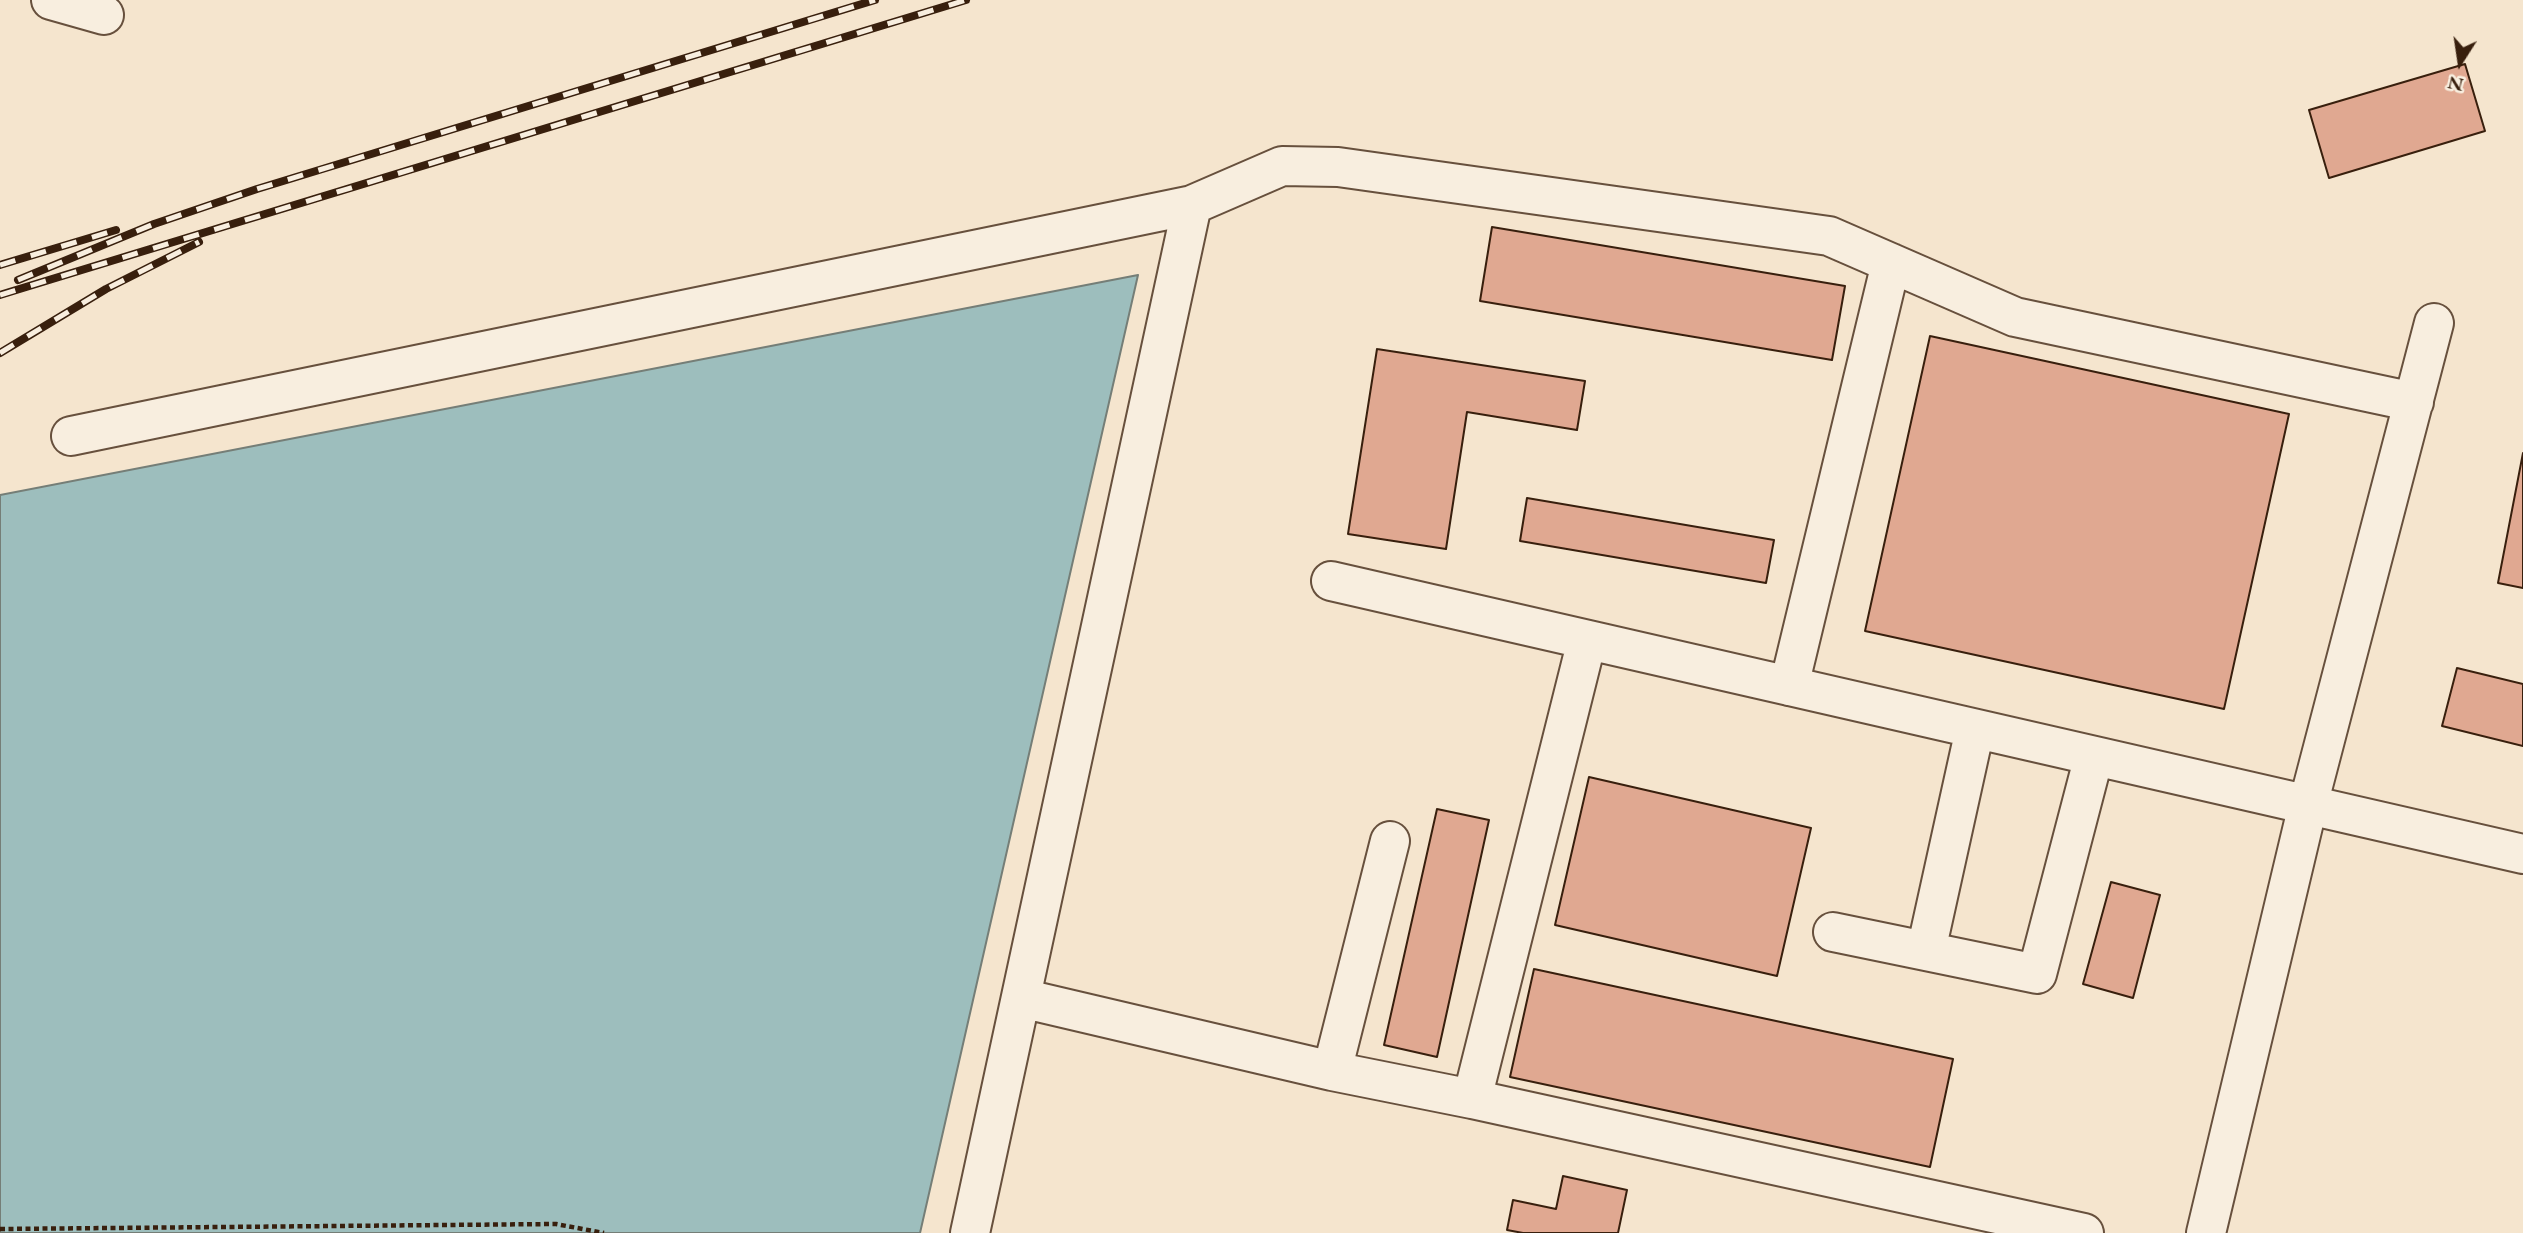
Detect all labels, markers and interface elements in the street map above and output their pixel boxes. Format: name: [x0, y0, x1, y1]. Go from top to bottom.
north arrow: [2425, 28, 2495, 98]
text: N: [2445, 70, 2466, 98]

